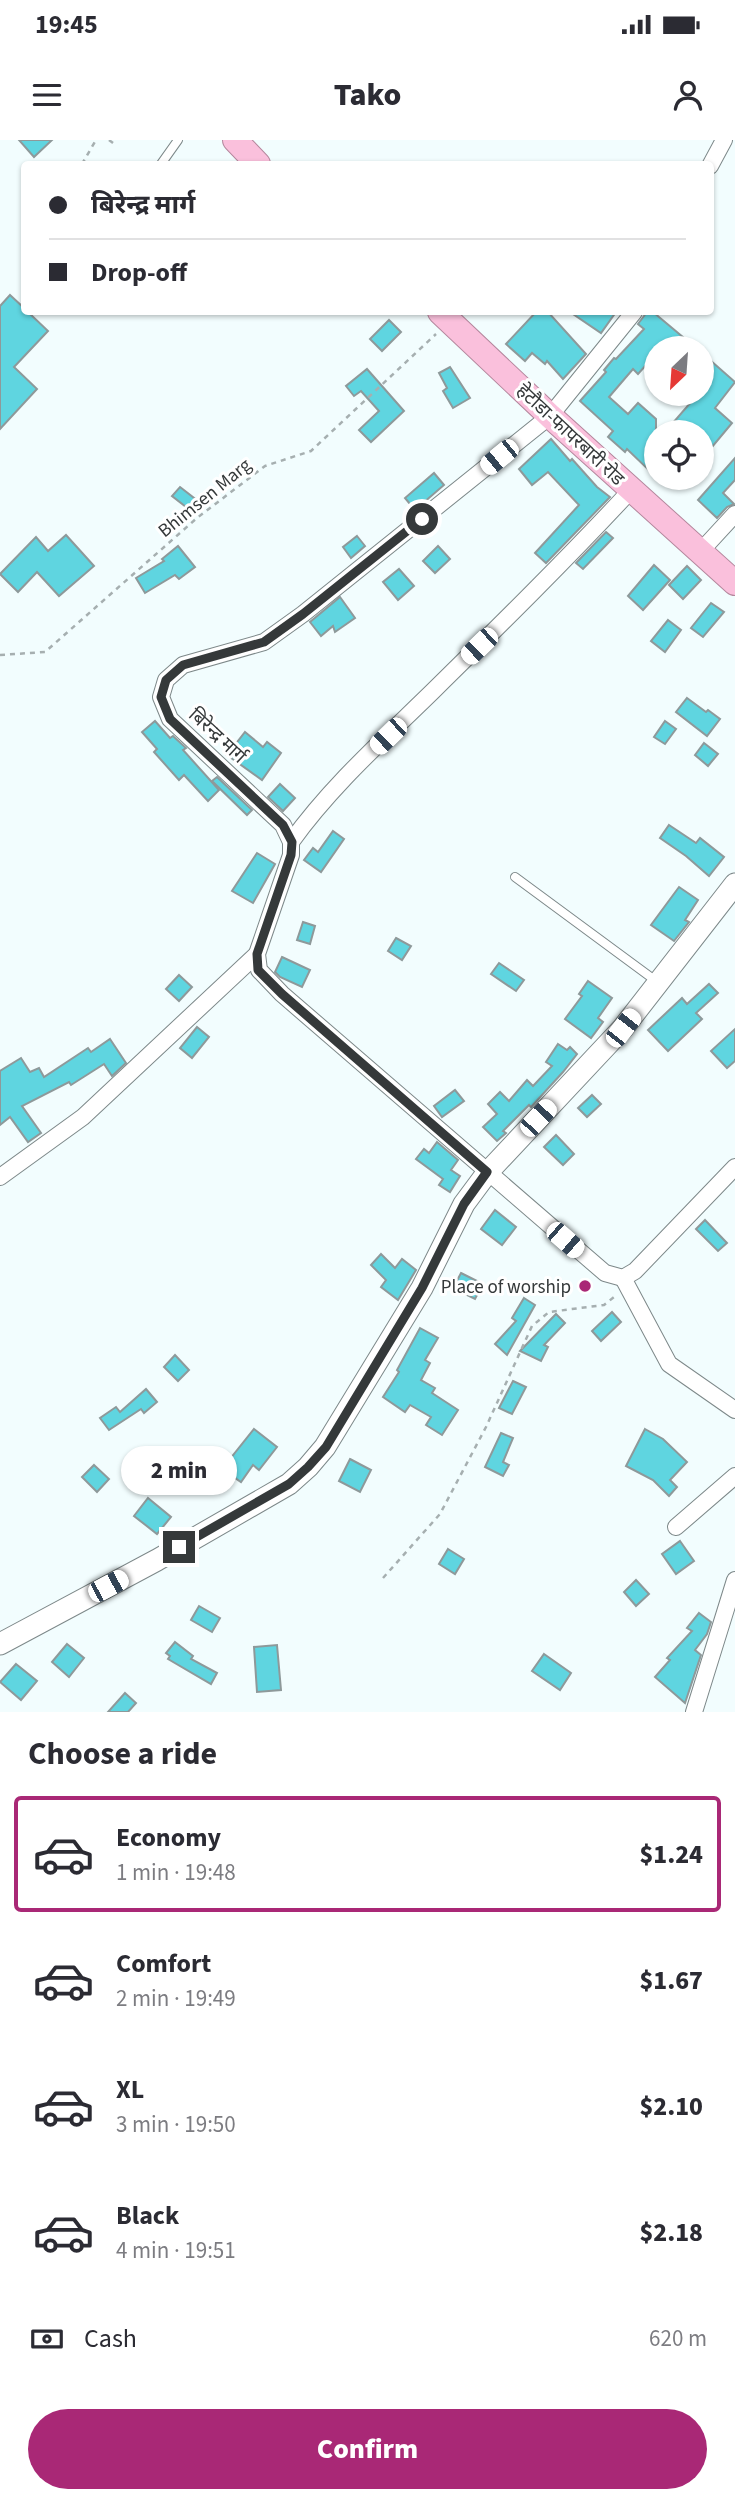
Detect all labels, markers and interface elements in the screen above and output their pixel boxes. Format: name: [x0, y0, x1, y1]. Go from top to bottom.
text: 19:45: [35, 6, 98, 43]
text: Tako: [334, 72, 401, 118]
icon: menu: [28, 76, 66, 114]
icon: person: [669, 76, 707, 114]
text: बिरेन्द्र मार्ग: [91, 186, 195, 223]
text: Drop-off: [91, 254, 187, 291]
north arrow: [644, 336, 714, 406]
map controls: [644, 336, 714, 490]
street label: हेटौडा-फापरबारी रोड: [510, 378, 631, 493]
button: locate: [644, 420, 714, 490]
car: [477, 436, 522, 478]
street label: Bhimsen Marg: [153, 452, 258, 544]
route start: [406, 503, 438, 535]
car: [457, 624, 502, 668]
street label: बिरेन्द्र मार्ग: [182, 702, 253, 771]
car: [366, 714, 411, 758]
car: [602, 1005, 645, 1051]
car: [516, 1095, 561, 1141]
car: [543, 1218, 588, 1262]
place label: Place of worship: [441, 1274, 571, 1301]
marker: Place of worship: [577, 1278, 593, 1294]
callout: 2 min: [121, 1446, 237, 1494]
text: 2 min: [151, 1454, 207, 1487]
route end: [163, 1531, 195, 1563]
car: [85, 1567, 132, 1605]
text: Choose a ride: [28, 1731, 217, 1777]
text: Economy: [116, 1819, 221, 1856]
icon: car: [32, 1823, 95, 1886]
text: $1.24: [639, 1836, 703, 1873]
text: 1 min · 19:48: [116, 1856, 236, 1889]
text: Comfort: [116, 1945, 211, 1982]
icon: car: [32, 1949, 95, 2012]
text: $1.67: [639, 1962, 703, 1999]
text: 2 min · 19:49: [116, 1982, 236, 2015]
text: XL: [116, 2071, 144, 2108]
icon: car: [32, 2075, 95, 2138]
text: $2.10: [639, 2088, 703, 2125]
text: 3 min · 19:50: [116, 2108, 236, 2141]
text: Black: [116, 2197, 179, 2234]
icon: car: [32, 2201, 95, 2264]
text: $2.18: [639, 2214, 703, 2251]
text: 4 min · 19:51: [116, 2234, 236, 2267]
icon: cash: [28, 2320, 66, 2358]
text: Cash: [84, 2320, 137, 2357]
text: 620 m: [649, 2322, 707, 2355]
button: Confirm: [28, 2409, 707, 2489]

